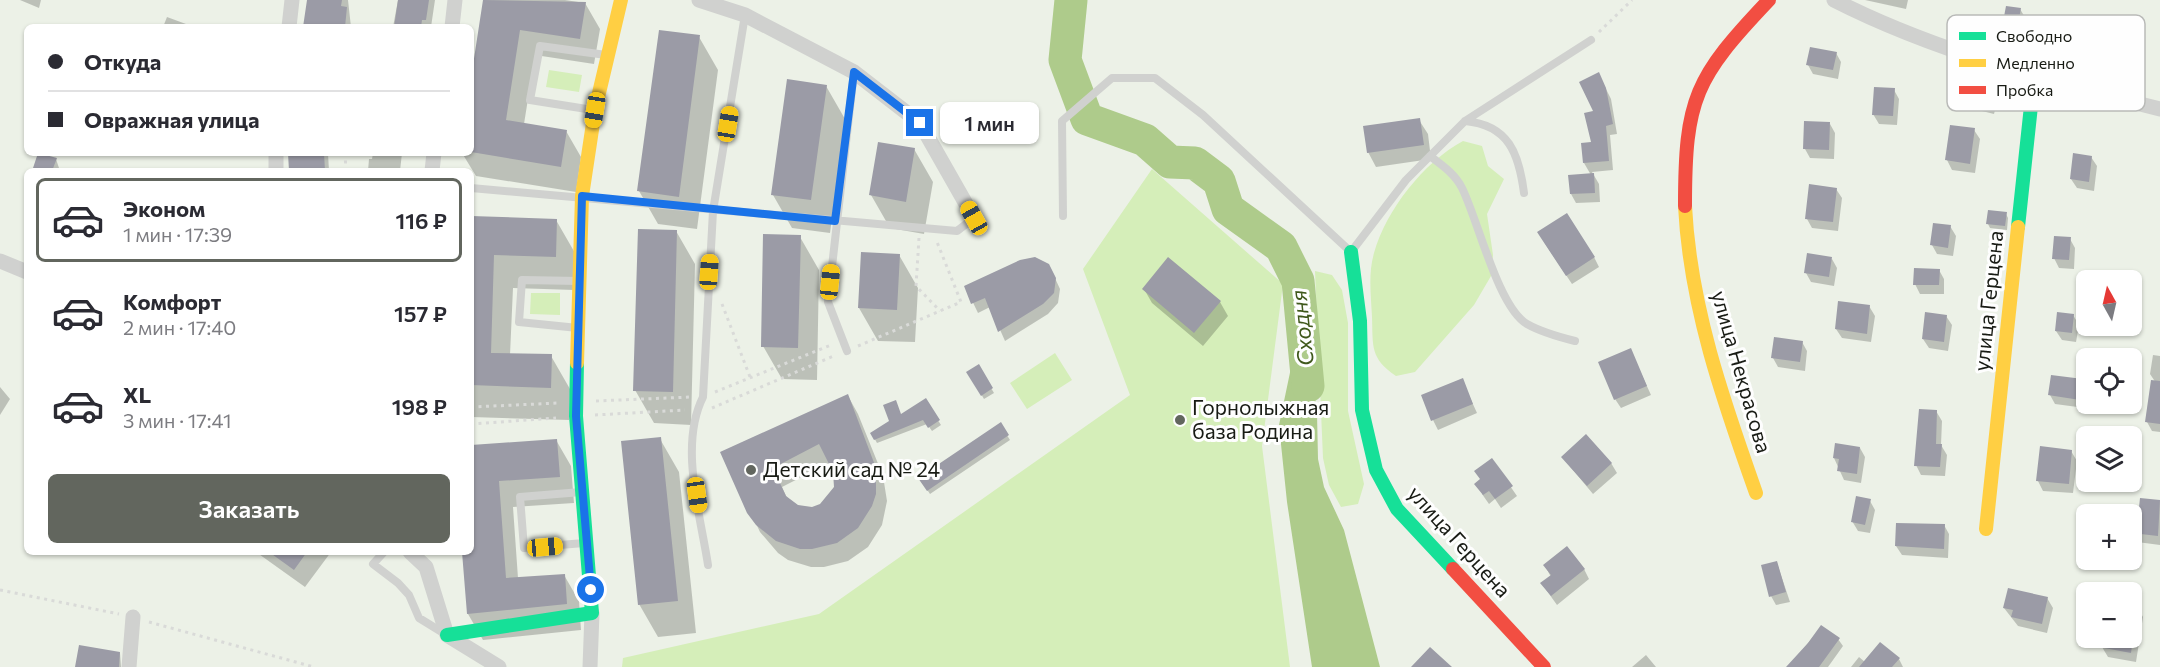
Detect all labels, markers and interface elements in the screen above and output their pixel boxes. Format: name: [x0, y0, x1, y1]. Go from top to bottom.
legend: [1947, 15, 2145, 111]
text: Свободно: [1996, 26, 2072, 45]
text: Откуда: [84, 48, 161, 75]
text: Медленно: [1996, 53, 2075, 72]
text: Пробка: [1996, 80, 2053, 99]
car: [583, 91, 607, 129]
callout: 1 мин: [941, 102, 1040, 144]
car: [716, 105, 740, 143]
text: Овражная улица: [84, 106, 259, 133]
route end: [906, 109, 933, 136]
text: 1 мин: [964, 111, 1015, 135]
icon: car: [51, 193, 105, 247]
text: Эконом: [123, 195, 205, 222]
car: [957, 198, 991, 238]
text: 116 ₽: [395, 207, 447, 234]
text: 1 мин · 17:39: [123, 222, 232, 246]
street label: улица Герцена: [1968, 229, 2007, 372]
car: [699, 253, 719, 291]
car: [819, 263, 841, 301]
north arrow: [2076, 270, 2142, 336]
map controls: [2076, 270, 2142, 648]
icon: car: [51, 286, 105, 340]
text: Комфорт: [123, 288, 221, 315]
street label: улица Некрасова: [1707, 288, 1778, 456]
water label: Сходня: [1284, 289, 1319, 367]
text: 157 ₽: [394, 300, 447, 327]
text: 2 мин · 17:40: [123, 315, 236, 339]
button: locate: [2076, 348, 2142, 414]
icon: car: [51, 379, 105, 433]
text: XL: [123, 381, 151, 408]
text: 198 ₽: [392, 393, 447, 420]
place label: Горнолыжная база Родина: [1192, 394, 1329, 443]
text: 3 мин · 17:41: [123, 408, 232, 432]
marker: Горнолыжная база Родина: [1173, 413, 1187, 427]
button: layers: [2076, 426, 2142, 492]
place label: Детский сад № 24: [763, 456, 941, 481]
marker: Детский сад № 24: [744, 463, 758, 477]
button: Заказать: [48, 474, 450, 543]
car: [686, 476, 708, 514]
street label: улица Герцена: [1404, 480, 1517, 602]
button: +: [2076, 504, 2142, 570]
car: [526, 536, 564, 558]
route start: [577, 576, 604, 603]
button: −: [2076, 582, 2142, 648]

